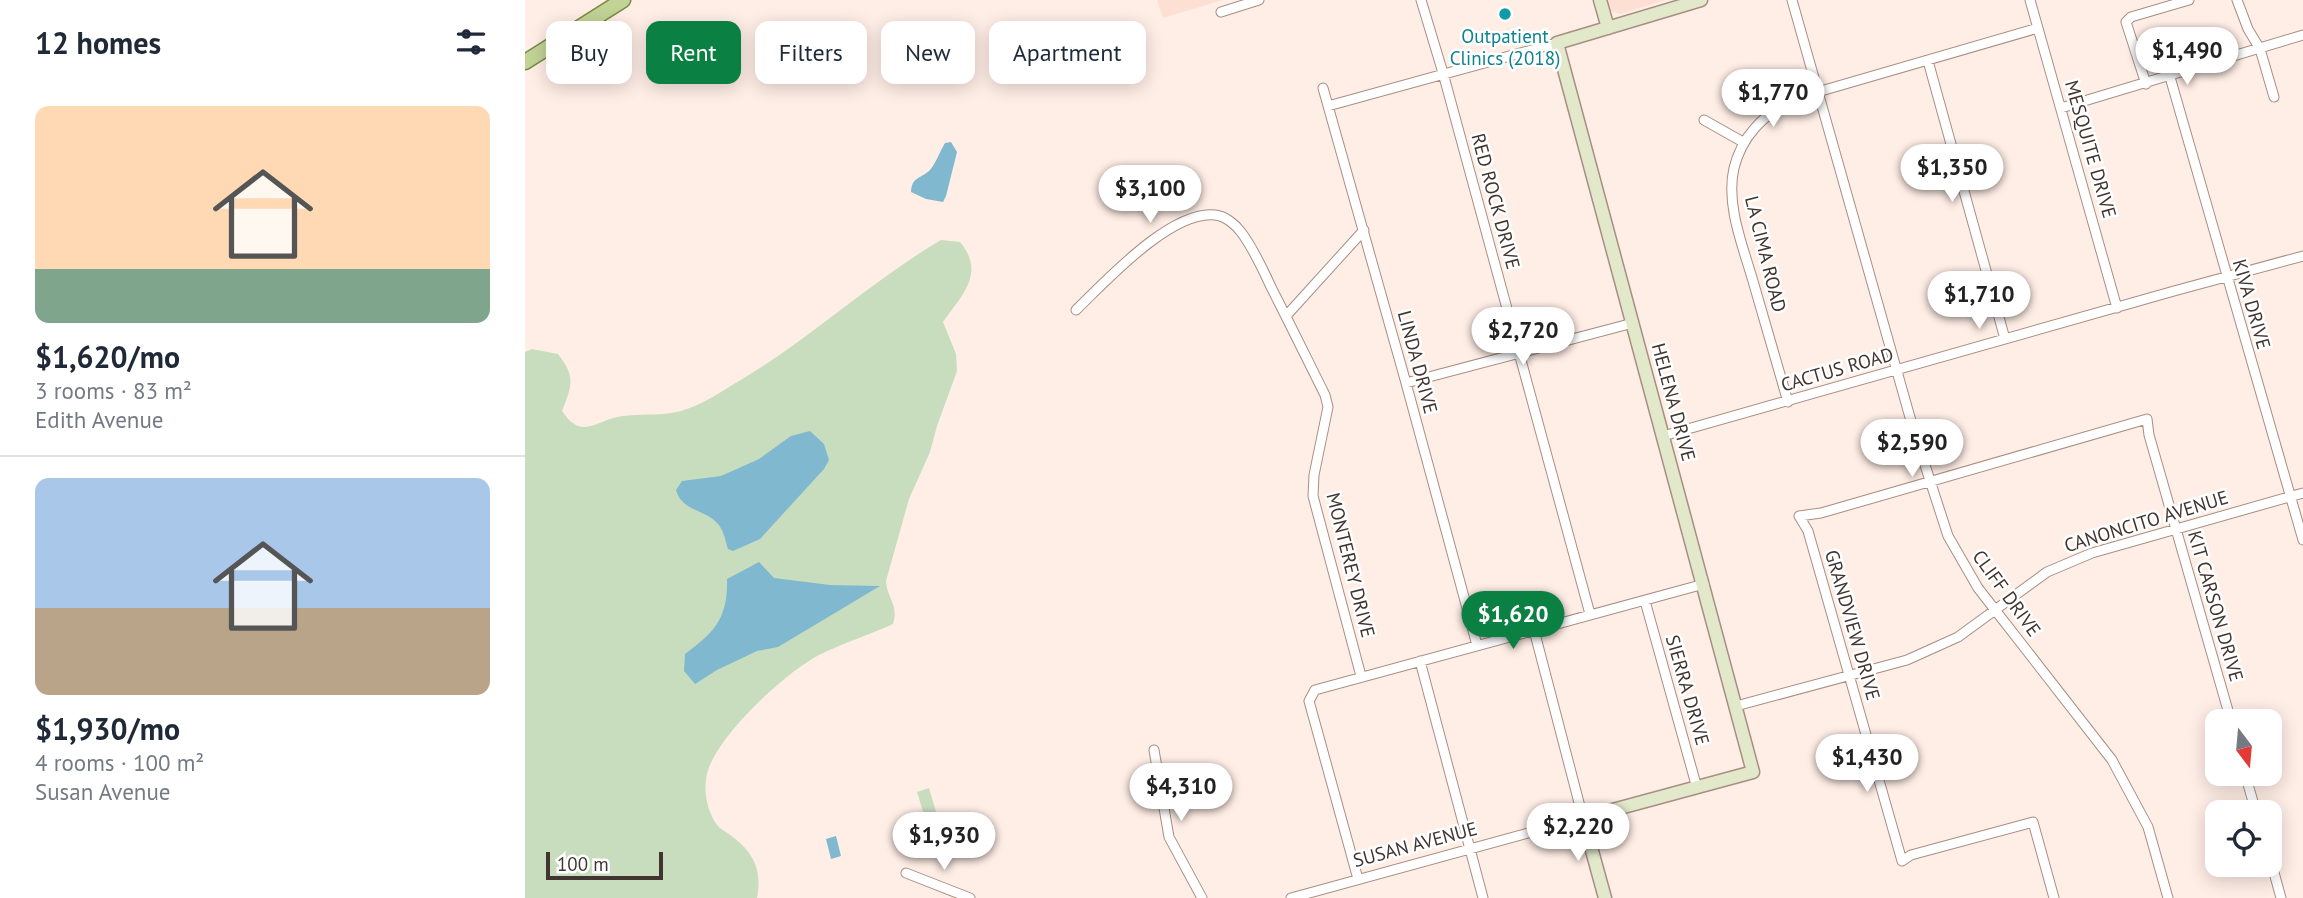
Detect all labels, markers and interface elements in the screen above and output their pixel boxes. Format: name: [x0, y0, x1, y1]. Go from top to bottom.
marker: Outpatient Clinics (2018): [1497, 6, 1513, 22]
chip: Buy: [546, 21, 632, 84]
chip: Rent: [646, 21, 741, 84]
chip: Filters: [755, 21, 867, 84]
chip: New: [881, 21, 975, 84]
chip: Apartment: [989, 21, 1146, 84]
text: 12 homes: [35, 23, 161, 62]
icon: filters: [452, 23, 490, 61]
place label: Outpatient Clinics (2018): [1450, 24, 1560, 70]
pin: $1,490: [2130, 28, 2244, 87]
text: $1,490: [2151, 35, 2223, 64]
pin: $1,770: [1716, 69, 1830, 129]
text: $1,770: [1737, 77, 1809, 106]
street label: MESQUITE DRIVE: [2060, 77, 2122, 221]
street label: RED ROCK DRIVE: [1466, 130, 1526, 272]
pin: $1,350: [1895, 144, 2009, 204]
icon: home: [200, 151, 326, 277]
text: $1,350: [1916, 152, 1988, 181]
pin: $3,100: [1093, 166, 1207, 225]
text: $3,100: [1114, 173, 1186, 202]
street label: LA CIMA ROAD: [1740, 194, 1792, 314]
street label: KIVA DRIVE: [2228, 256, 2276, 352]
pin: $1,710: [1922, 272, 2036, 331]
text: $1,710: [1943, 279, 2015, 308]
street label: LINDA DRIVE: [1393, 308, 1443, 416]
pin: $2,720: [1466, 308, 1580, 367]
text: $2,720: [1487, 315, 1559, 344]
text: $1,620/mo: [35, 337, 180, 376]
street label: HELENA DRIVE: [1647, 340, 1701, 464]
street label: CACTUS ROAD: [1778, 341, 1896, 397]
text: 3 rooms · 83 m²: [35, 376, 192, 405]
text: Edith Avenue: [35, 405, 163, 434]
pin: $2,590: [1855, 420, 1969, 479]
text: $2,590: [1876, 427, 1948, 456]
street label: CANONCITO AVENUE: [2061, 485, 2231, 557]
street label: MONTEREY DRIVE: [1321, 490, 1381, 640]
icon: home: [200, 523, 326, 649]
street label: KIT CARSON DRIVE: [2183, 528, 2249, 684]
street label: CLIFF DRIVE: [1968, 545, 2046, 641]
street label: GRANDVIEW DRIVE: [1820, 547, 1886, 703]
pin: $1,620: [1456, 592, 1570, 651]
text: $1,620: [1477, 599, 1549, 628]
street label: SIERRA DRIVE: [1661, 632, 1715, 748]
text: $1,930/mo: [35, 709, 180, 748]
north arrow: [2205, 709, 2282, 786]
map controls: [2205, 709, 2282, 877]
pin: $1,430: [1810, 734, 1924, 794]
text: $1,430: [1831, 742, 1903, 771]
text: 4 rooms · 100 m²: [35, 748, 204, 777]
pin: $4,310: [1124, 764, 1238, 823]
text: $4,310: [1145, 771, 1217, 800]
text: Susan Avenue: [35, 777, 171, 806]
button: locate: [2205, 800, 2282, 877]
pin: $2,220: [1521, 804, 1635, 863]
text: $2,220: [1542, 811, 1614, 840]
pin: $1,930: [887, 812, 1001, 872]
street label: SUSAN AVENUE: [1350, 816, 1480, 872]
text: $1,930: [908, 820, 980, 849]
scale bar: [546, 849, 663, 881]
text: 100 m: [557, 852, 609, 876]

